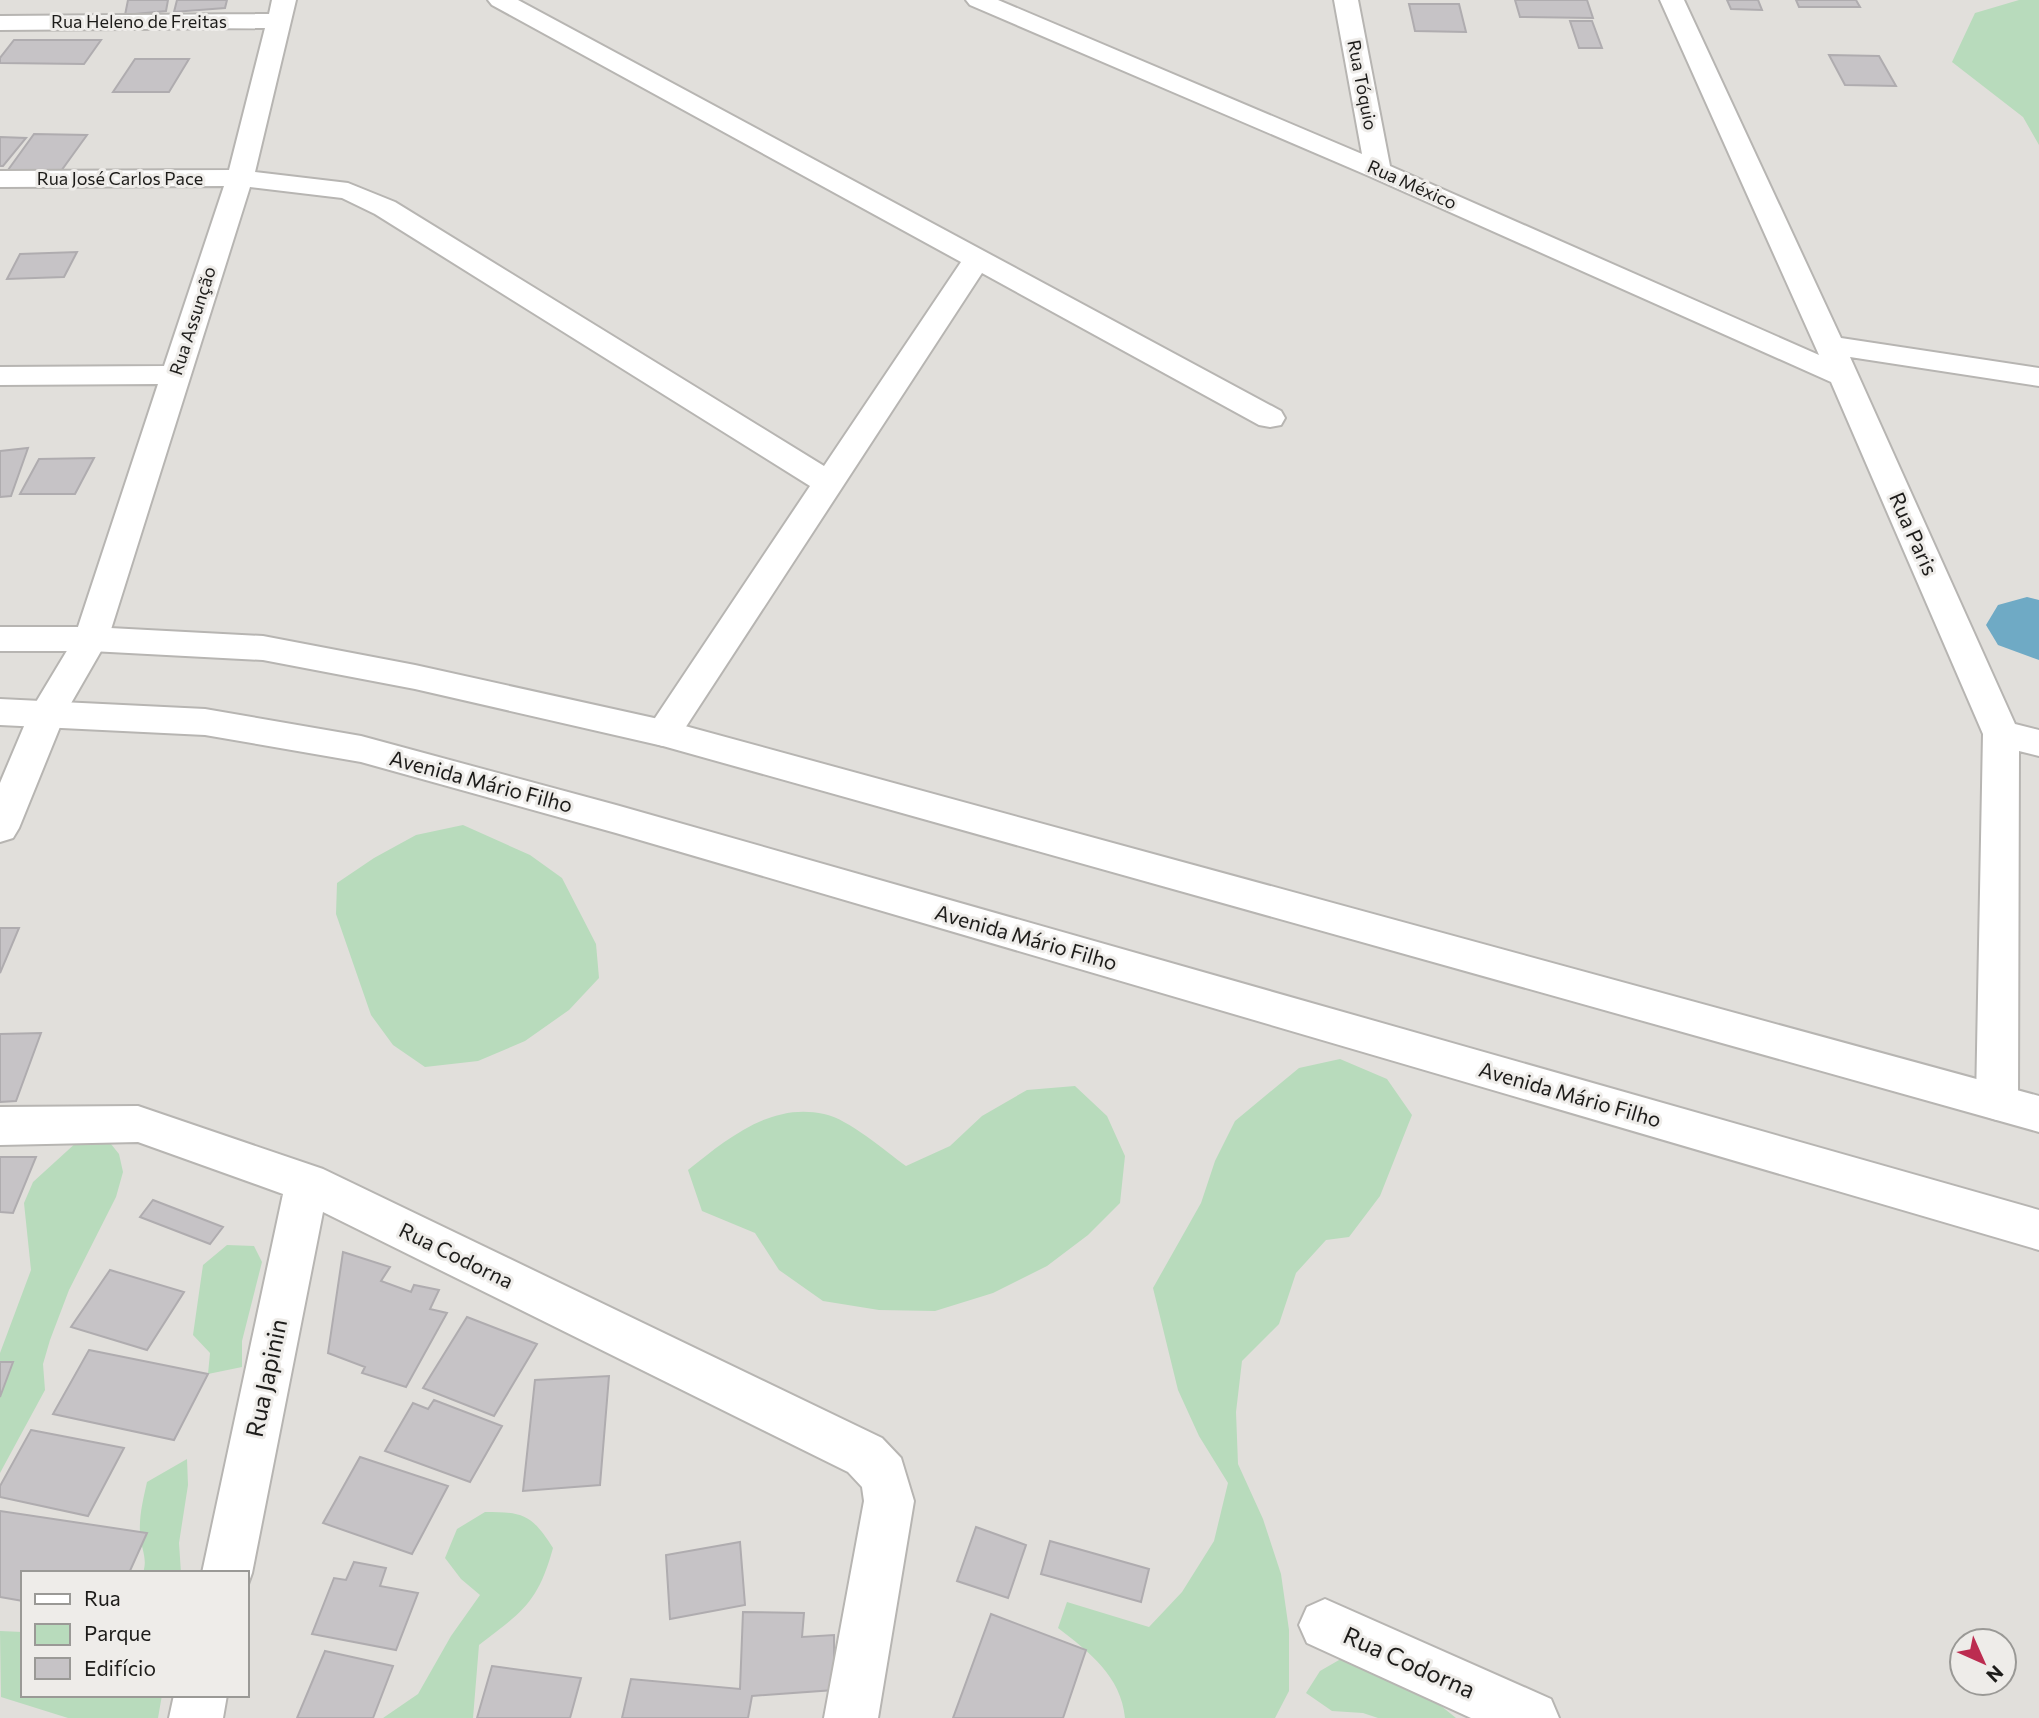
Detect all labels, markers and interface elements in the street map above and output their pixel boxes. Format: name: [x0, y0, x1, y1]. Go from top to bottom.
street label: Rua Heleno de Freitas: [51, 10, 227, 32]
street label: Rua Tóquio: [1343, 38, 1383, 132]
street label: Rua México: [1364, 155, 1460, 214]
street label: Rua José Carlos Pace: [37, 167, 203, 189]
street label: Rua Assunção: [164, 264, 220, 378]
street label: Rua Paris: [1885, 488, 1944, 579]
street label: Avenida Mário Filho: [387, 744, 576, 817]
street label: Avenida Mário Filho: [932, 899, 1120, 975]
street label: Avenida Mário Filho: [1476, 1056, 1664, 1132]
street label: Rua Codorna: [396, 1216, 518, 1293]
street label: Rua Japinin: [239, 1316, 292, 1439]
legend: [21, 1571, 248, 1697]
text: Rua: [84, 1585, 121, 1610]
text: Parque: [84, 1620, 151, 1645]
street label: Rua Codorna: [1339, 1620, 1480, 1704]
north arrow: [1948, 1627, 2018, 1697]
text: Edifício: [84, 1655, 156, 1680]
text: N: [1982, 1661, 2009, 1688]

